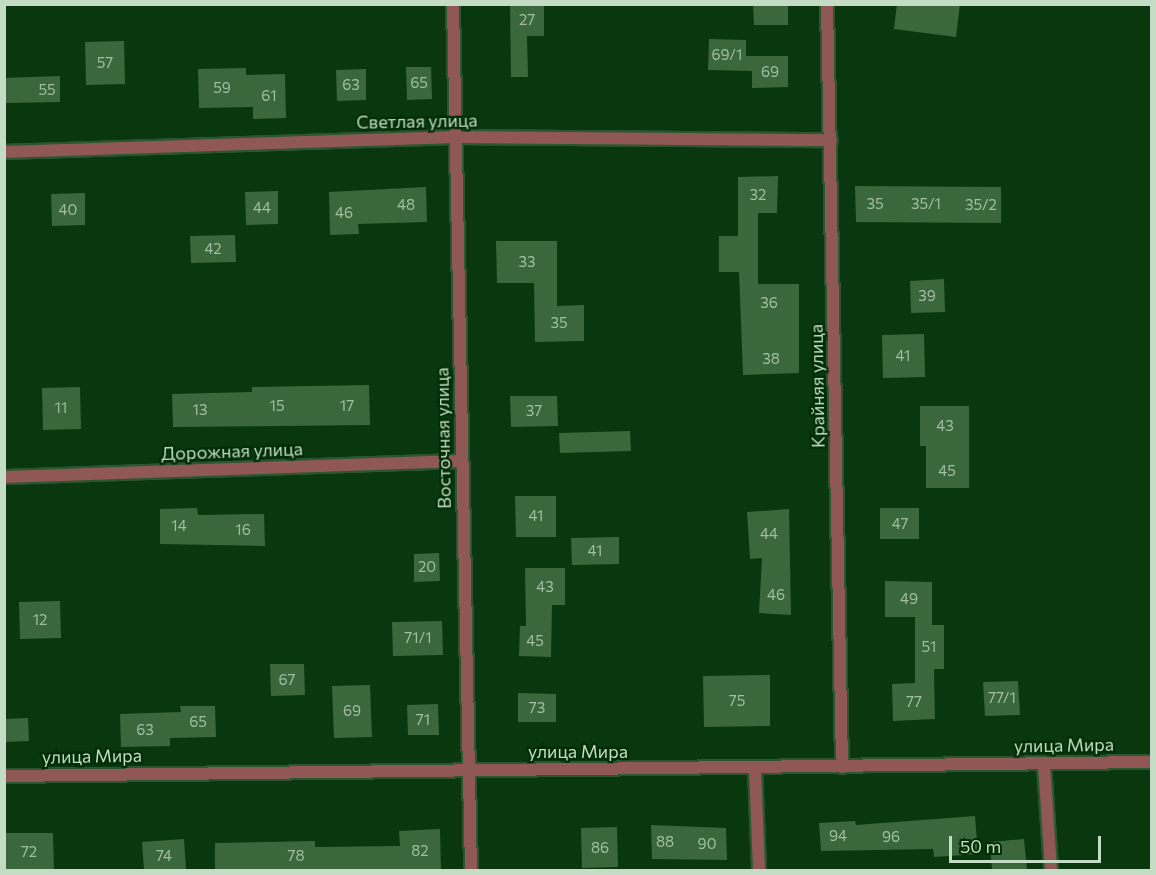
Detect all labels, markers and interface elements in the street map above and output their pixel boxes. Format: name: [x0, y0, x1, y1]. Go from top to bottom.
house number: 27: [519, 11, 535, 29]
house number: 69/1: [712, 46, 742, 64]
house number: 57: [97, 54, 113, 72]
house number: 69: [761, 63, 779, 81]
house number: 65: [410, 74, 428, 92]
house number: 63: [342, 76, 360, 94]
house number: 59: [213, 79, 231, 97]
house number: 55: [38, 81, 56, 99]
house number: 61: [261, 87, 277, 105]
street label: Светлая улица: [356, 109, 478, 133]
house number: 32: [750, 186, 766, 204]
house number: 35: [866, 195, 884, 213]
house number: 35/1: [911, 195, 941, 213]
house number: 48: [397, 196, 415, 214]
house number: 35/2: [965, 196, 997, 214]
house number: 44: [253, 199, 271, 217]
house number: 40: [59, 201, 77, 219]
house number: 46: [335, 204, 353, 222]
house number: 42: [204, 240, 222, 258]
house number: 33: [518, 253, 536, 271]
house number: 39: [918, 287, 936, 305]
house number: 36: [760, 294, 778, 312]
house number: 35: [550, 314, 568, 332]
street label: Крайняя улица: [805, 324, 829, 448]
house number: 41: [896, 347, 910, 365]
house number: 38: [762, 350, 780, 368]
street label: Восточная улица: [431, 367, 455, 509]
house number: 15: [269, 397, 285, 415]
house number: 17: [340, 397, 354, 415]
house number: 11: [55, 399, 67, 417]
house number: 13: [193, 401, 207, 419]
house number: 37: [526, 402, 542, 420]
house number: 43: [936, 417, 954, 435]
street label: Дорожная улица: [161, 438, 303, 464]
house number: 45: [938, 462, 956, 480]
house number: 41: [529, 507, 543, 525]
house number: 47: [892, 515, 908, 533]
house number: 14: [171, 517, 187, 535]
house number: 16: [235, 521, 251, 539]
house number: 44: [760, 525, 778, 543]
house number: 41: [588, 542, 602, 560]
house number: 20: [418, 558, 436, 576]
house number: 43: [536, 578, 554, 596]
house number: 46: [767, 586, 785, 604]
house number: 49: [900, 590, 918, 608]
house number: 12: [33, 611, 47, 629]
house number: 71/1: [404, 629, 432, 647]
house number: 45: [526, 632, 544, 650]
house number: 51: [921, 638, 937, 656]
house number: 67: [279, 671, 295, 689]
house number: 77/1: [988, 689, 1016, 707]
house number: 75: [729, 692, 745, 710]
house number: 77: [906, 693, 922, 711]
house number: 73: [529, 699, 545, 717]
house number: 69: [343, 702, 361, 720]
house number: 71: [416, 711, 430, 729]
house number: 65: [189, 713, 207, 731]
house number: 63: [136, 721, 154, 739]
street label: улица Мира: [1014, 733, 1114, 757]
street label: улица Мира: [528, 740, 628, 762]
street label: улица Мира: [42, 744, 142, 768]
scale bar: [952, 824, 1104, 862]
house number: 94: [829, 827, 847, 845]
house number: 96: [882, 828, 900, 846]
house number: 88: [656, 833, 674, 851]
house number: 90: [698, 835, 716, 853]
text: 50 m: [960, 835, 1001, 857]
house number: 86: [591, 839, 609, 857]
house number: 82: [411, 842, 429, 860]
house number: 72: [21, 843, 37, 861]
house number: 74: [156, 847, 172, 865]
house number: 78: [288, 847, 304, 865]

